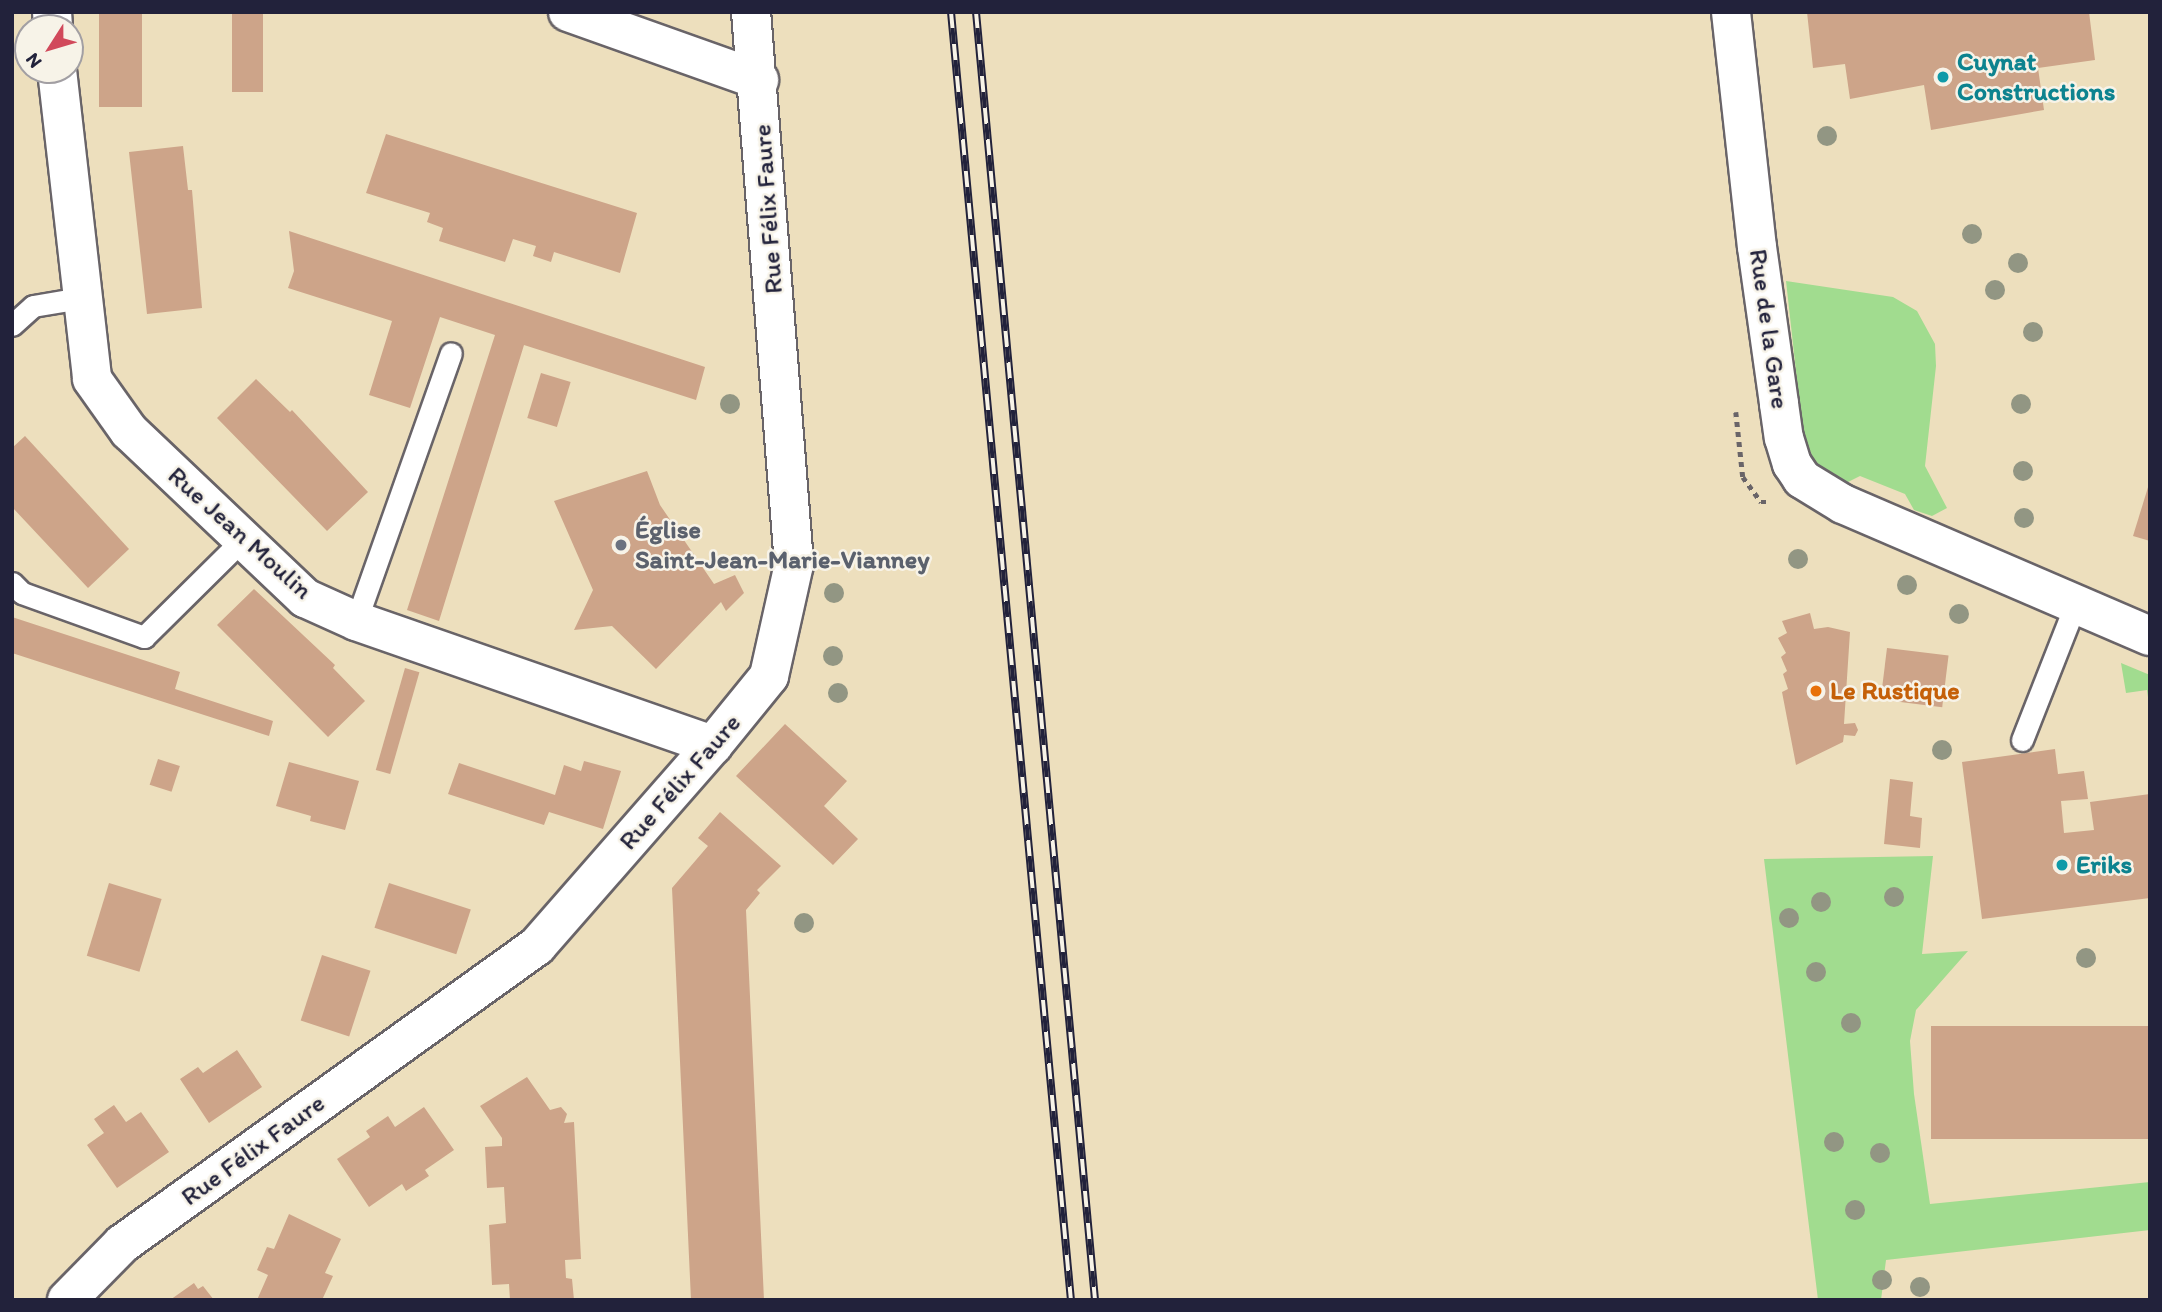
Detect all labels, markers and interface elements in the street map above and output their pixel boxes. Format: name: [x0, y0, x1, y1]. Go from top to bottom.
north arrow: [14, 14, 84, 84]
place label: Cuynat Constructions: [1957, 46, 2115, 108]
text: N: [20, 49, 46, 73]
marker: Cuynat Constructions: [1935, 69, 1951, 85]
street label: Rue Félix Faure: [747, 124, 789, 294]
street label: Rue de la Gare: [1742, 247, 1796, 411]
street label: Rue Jean Moulin: [162, 460, 318, 606]
place label: Église Saint-Jean-Marie-Vianney: [635, 514, 929, 576]
marker: Église Saint-Jean-Marie-Vianney: [613, 537, 629, 553]
place label: Le Rustique: [1830, 675, 1960, 707]
marker: Le Rustique: [1808, 683, 1824, 699]
street label: Rue Félix Faure: [613, 708, 747, 856]
place label: Eriks: [2076, 849, 2132, 881]
marker: Eriks: [2054, 857, 2070, 873]
street label: Rue Félix Faure: [176, 1088, 330, 1212]

